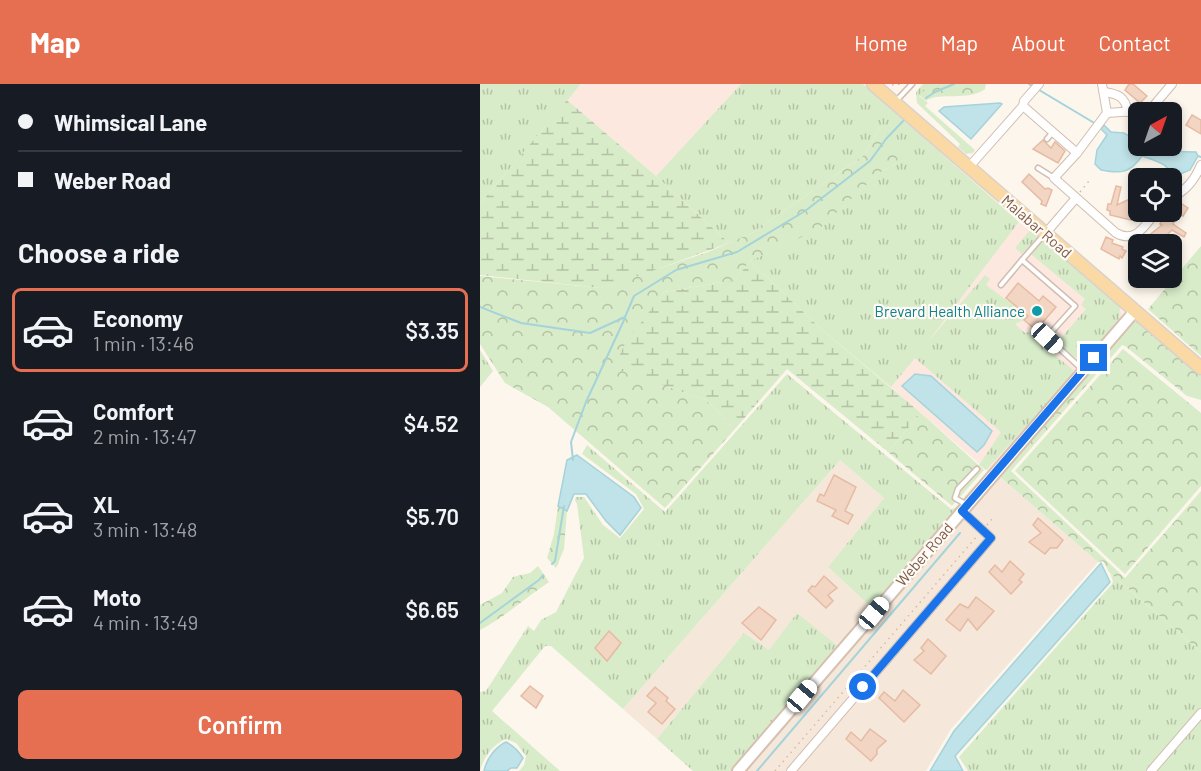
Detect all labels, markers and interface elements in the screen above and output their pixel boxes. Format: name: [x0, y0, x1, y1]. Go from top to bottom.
text: Map: [30, 25, 81, 59]
text: Home: [854, 30, 908, 55]
text: Map: [941, 30, 978, 55]
text: About: [1011, 30, 1066, 55]
text: Contact: [1099, 30, 1171, 55]
north arrow: [1128, 102, 1182, 156]
map controls: [1128, 102, 1182, 288]
text: Whimsical Lane: [54, 109, 207, 135]
text: Weber Road: [54, 167, 171, 193]
button: locate: [1128, 168, 1182, 222]
street label: Malabar Road: [998, 191, 1076, 261]
button: layers: [1128, 234, 1182, 288]
text: Choose a ride: [18, 236, 180, 268]
place label: Brevard Health Alliance: [875, 302, 1025, 320]
icon: car: [21, 303, 75, 357]
marker: Brevard Health Alliance: [1030, 304, 1044, 318]
text: Economy: [93, 305, 183, 331]
text: $3.35: [405, 317, 459, 343]
car: [1028, 319, 1066, 357]
text: 1 min · 13:46: [93, 331, 194, 355]
route end: [1080, 344, 1107, 371]
icon: car: [21, 396, 75, 450]
text: Comfort: [93, 398, 174, 424]
text: $4.52: [404, 410, 459, 436]
text: 2 min · 13:47: [93, 424, 196, 448]
icon: car: [21, 489, 75, 543]
text: XL: [93, 491, 119, 517]
text: $5.70: [406, 503, 459, 529]
text: 3 min · 13:48: [93, 517, 197, 541]
street label: Weber Road: [892, 519, 956, 589]
icon: car: [21, 582, 75, 636]
text: Moto: [93, 584, 141, 610]
car: [856, 593, 892, 633]
text: $6.65: [406, 596, 459, 622]
text: 4 min · 13:49: [93, 610, 198, 634]
route start: [849, 673, 876, 700]
car: [784, 676, 820, 716]
button: Confirm: [18, 690, 462, 759]

